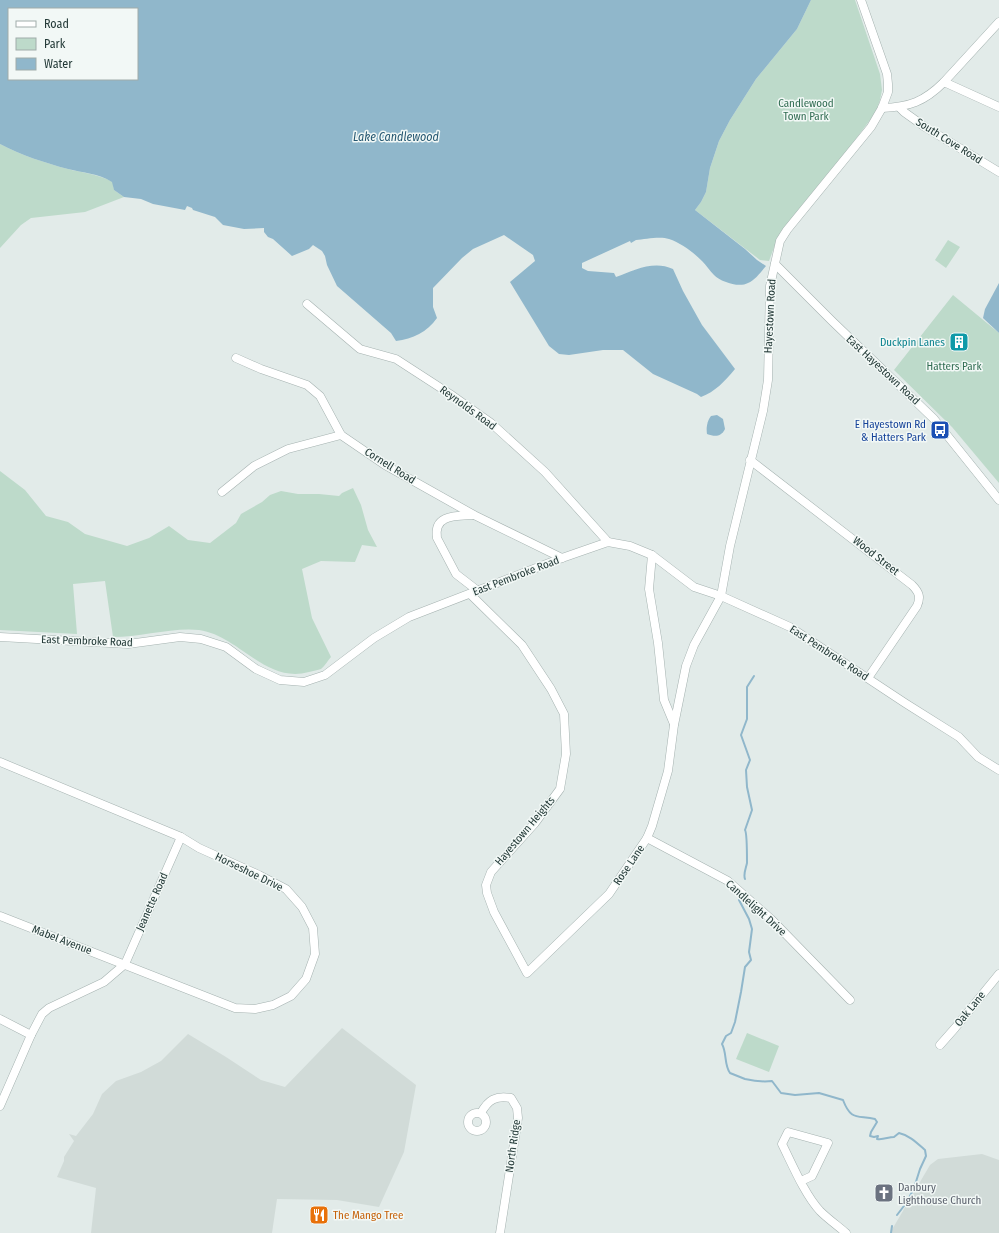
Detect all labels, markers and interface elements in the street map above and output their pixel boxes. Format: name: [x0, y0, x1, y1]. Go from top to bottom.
legend: [8, 8, 138, 80]
text: Road: [44, 17, 69, 31]
text: Park: [44, 37, 66, 51]
text: Water: [44, 57, 73, 71]
park label: Candlewood Town Park: [778, 97, 834, 123]
street label: South Cove Road: [913, 115, 985, 167]
water label: Lake Candlewood: [353, 130, 440, 144]
street label: Hayestown Road: [762, 278, 778, 354]
building icon: Duckpin Lanes: [948, 331, 970, 353]
street label: East Hayestown Road: [844, 333, 922, 407]
place label: Duckpin Lanes: [880, 336, 945, 349]
park label: Hatters Park: [926, 360, 982, 373]
street label: Reynolds Road: [437, 383, 499, 433]
place label: E Hayestown Rd & Hatters Park: [855, 418, 927, 444]
bus stop icon: E Hayestown Rd & Hatters Park: [929, 419, 951, 441]
street label: Cornell Road: [362, 445, 418, 487]
street label: Wood Street: [850, 534, 902, 578]
street label: East Pembroke Road: [471, 554, 561, 598]
street label: East Pembroke Road: [787, 623, 871, 683]
street label: East Pembroke Road: [41, 633, 133, 649]
street label: Hayestown Heights: [492, 794, 558, 868]
street label: Rose Lane: [611, 842, 647, 888]
street label: Horseshoe Drive: [213, 850, 285, 894]
street label: Jeanette Road: [133, 871, 171, 933]
street label: Candlelight Drive: [723, 877, 789, 939]
street label: Mabel Avenue: [30, 923, 94, 957]
street label: Oak Lane: [952, 989, 988, 1029]
street label: North Ridge: [503, 1119, 523, 1173]
place label: Danbury Lighthouse Church: [898, 1181, 981, 1207]
church icon: Danbury Lighthouse Church: [873, 1182, 895, 1204]
restaurant icon: The Mango Tree: [308, 1204, 330, 1226]
place label: The Mango Tree: [333, 1209, 403, 1222]

